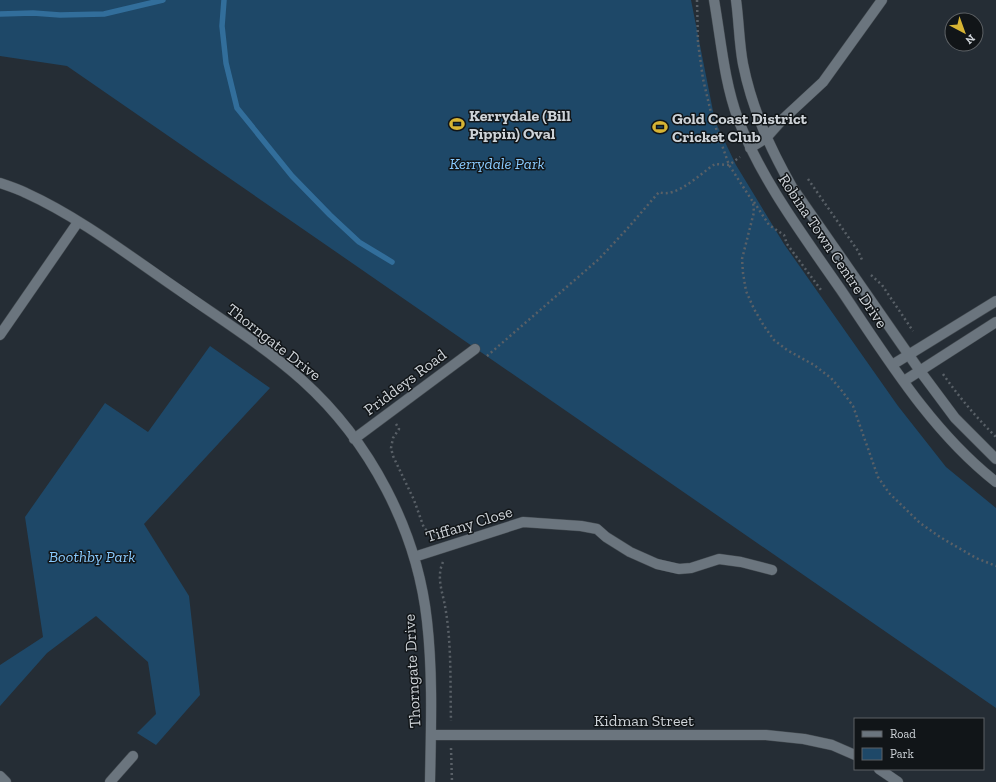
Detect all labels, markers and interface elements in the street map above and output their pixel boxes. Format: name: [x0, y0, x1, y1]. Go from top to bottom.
north arrow: [944, 12, 984, 52]
text: N: [962, 32, 978, 47]
place label: Kerrydale (Bill Pippin) Oval: [469, 106, 571, 143]
place label: Gold Coast District Cricket Club: [672, 109, 807, 146]
sports icon: Kerrydale (Bill Pippin) Oval: [448, 115, 466, 133]
sports icon: Gold Coast District Cricket Club: [651, 118, 669, 136]
park label: Kerrydale Park: [449, 154, 545, 173]
street label: Robina Town Centre Drive: [774, 170, 892, 332]
street label: Thorngate Drive: [223, 299, 325, 385]
street label: Priddeys Road: [360, 345, 450, 419]
street label: Tiffany Close: [423, 502, 515, 546]
park label: Boothby Park: [49, 547, 135, 566]
street label: Thorngate Drive: [400, 613, 424, 729]
street label: Kidman Street: [594, 711, 694, 730]
legend: [854, 718, 984, 770]
text: Road: [890, 727, 916, 741]
text: Park: [890, 747, 915, 761]

